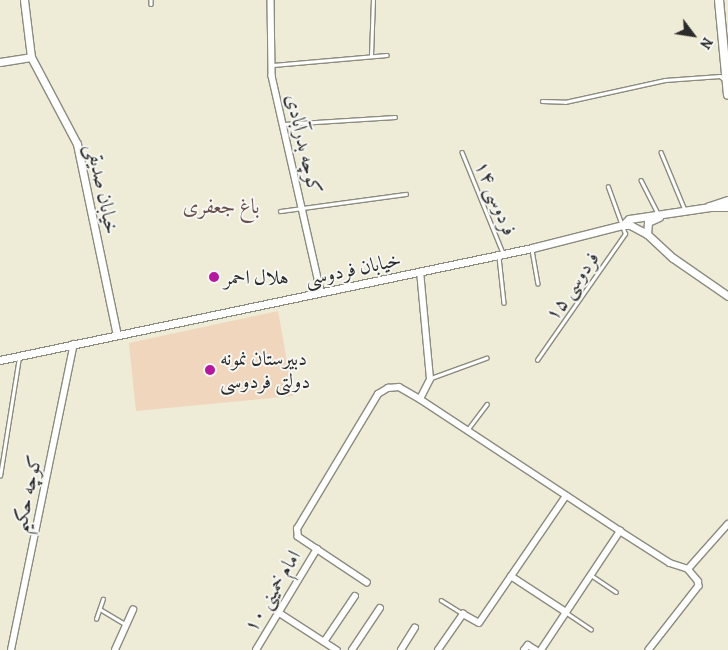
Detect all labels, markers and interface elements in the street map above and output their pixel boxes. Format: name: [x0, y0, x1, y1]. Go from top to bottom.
north arrow: [668, 10, 718, 60]
text: N: [696, 34, 717, 52]
street label: کوچه بدرآبادی: [281, 92, 327, 196]
street label: خیابان صدیقی: [82, 142, 124, 236]
street label: فردوسی ۱۴: [470, 157, 522, 239]
district label: باغ جعفری: [183, 193, 259, 219]
street label: خیابان فردوسی: [303, 247, 403, 291]
street label: فردوسی ۱۵: [540, 247, 604, 325]
place label: هلال احمر: [224, 265, 289, 289]
marker: هلال احمر: [208, 271, 220, 283]
place label: دبیرستان نمونه دولتی فردوسی: [220, 346, 310, 393]
marker: دبیرستان نمونه دولتی فردوسی: [204, 364, 216, 376]
street label: کوچه حکیم: [7, 453, 47, 535]
street label: امام خمینی ۱۰: [238, 546, 306, 636]

